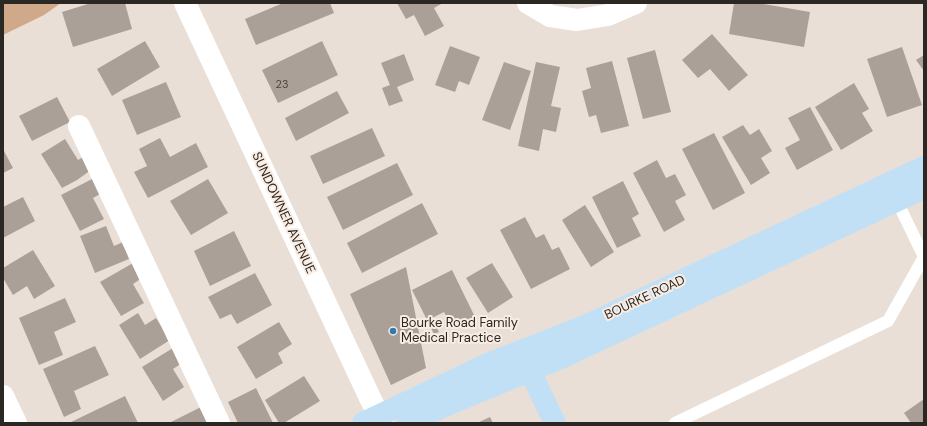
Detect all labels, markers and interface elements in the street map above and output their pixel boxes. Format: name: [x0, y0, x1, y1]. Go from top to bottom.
house number: 23: [276, 78, 288, 92]
street label: SUNDOWNER AVENUE: [248, 150, 318, 276]
street label: BOURKE ROAD: [602, 272, 688, 324]
place label: Bourke Road Family Medical Practice: [401, 316, 518, 347]
marker: Bourke Road Family Medical Practice: [388, 326, 398, 336]

